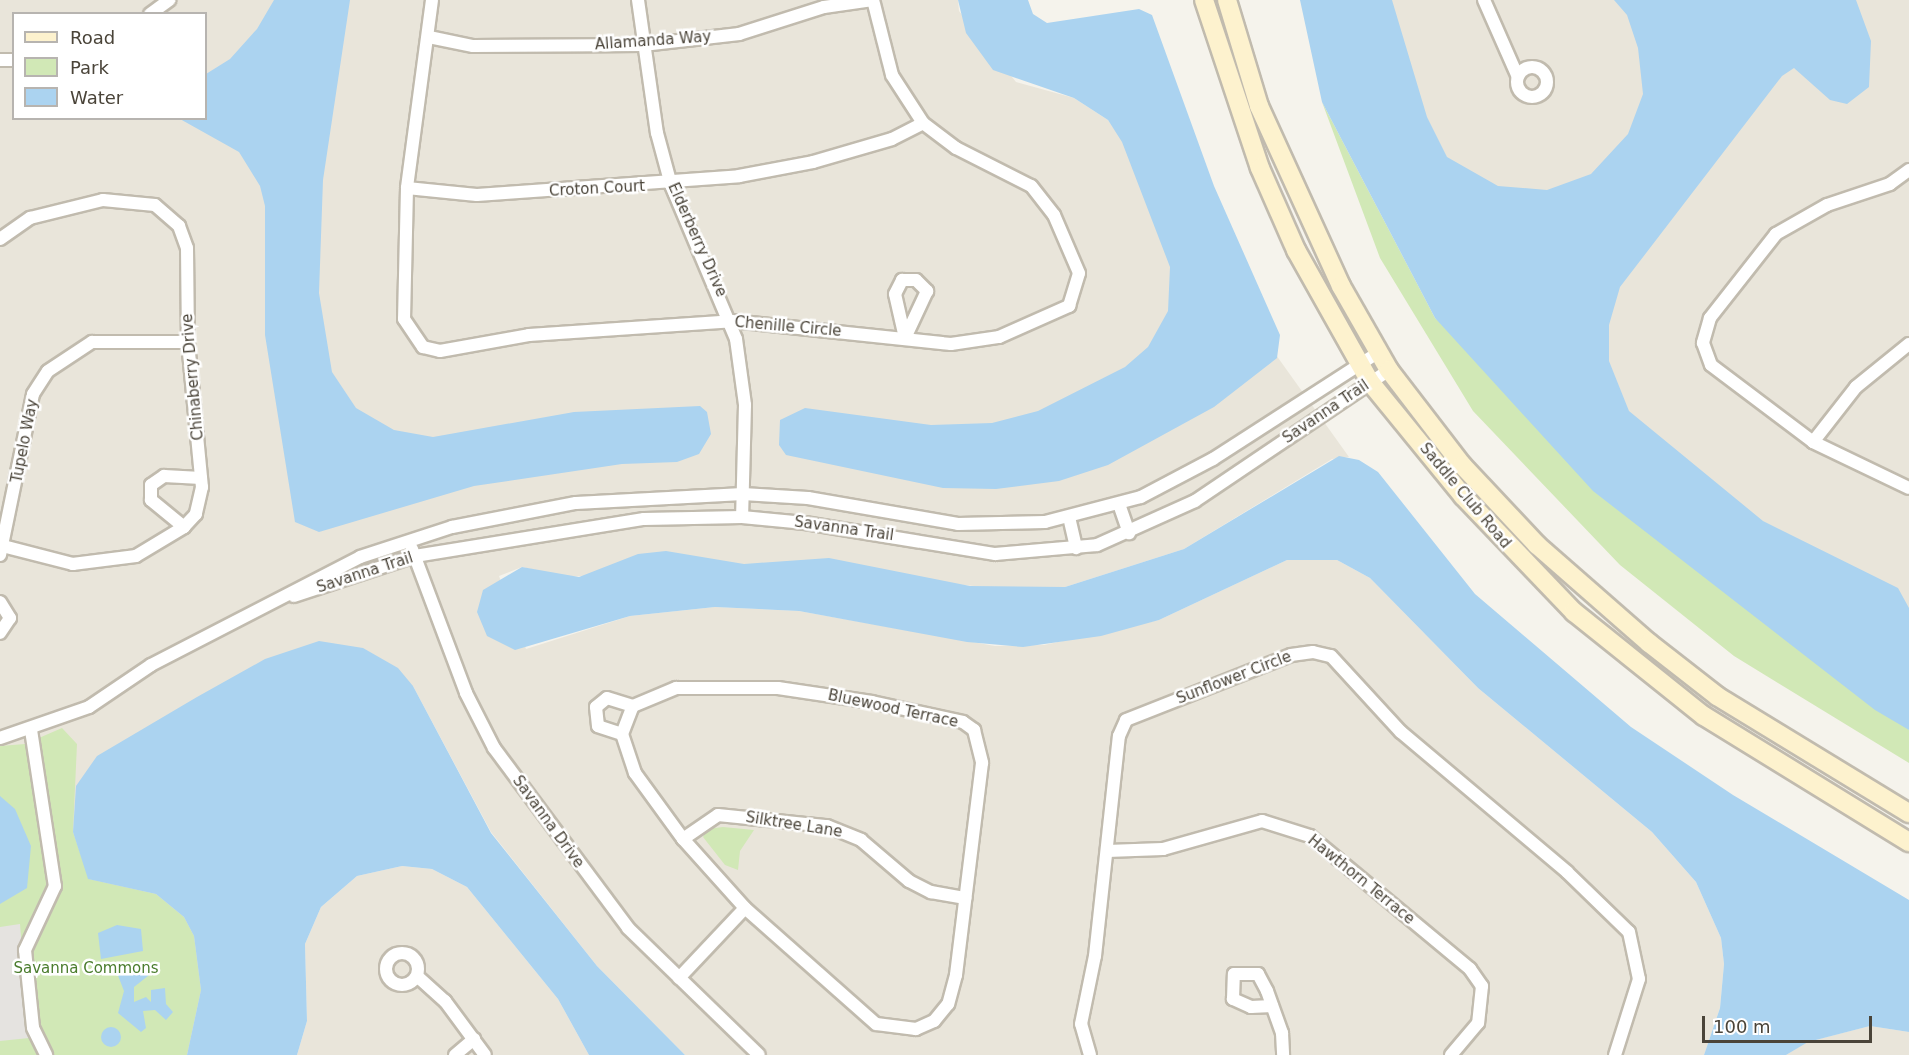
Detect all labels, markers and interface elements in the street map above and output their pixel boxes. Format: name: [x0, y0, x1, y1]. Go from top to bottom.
legend: [12, 12, 207, 120]
text: Road: [70, 27, 115, 48]
street label: Allamanda Way: [594, 28, 712, 54]
text: Park: [70, 57, 109, 78]
text: Water: [70, 87, 123, 108]
street label: Croton Court: [549, 177, 645, 201]
street label: Elderberry Drive: [664, 180, 730, 300]
street label: Chinaberry Drive: [178, 313, 208, 441]
street label: Chenille Circle: [734, 313, 842, 341]
street label: Savanna Trail: [1279, 376, 1373, 448]
street label: Tupelo Way: [8, 397, 42, 485]
street label: Saddle Club Road: [1416, 440, 1514, 552]
street label: Savanna Trail: [793, 513, 895, 545]
street label: Savanna Trail: [314, 549, 416, 597]
street label: Sunflower Circle: [1174, 648, 1294, 708]
street label: Bluewood Terrace: [826, 686, 960, 732]
street label: Savanna Drive: [508, 772, 588, 872]
street label: Silktree Lane: [744, 808, 844, 842]
street label: Hawthorn Terrace: [1304, 831, 1418, 929]
park label: Savanna Commons: [13, 960, 159, 978]
scale bar: [1705, 1004, 1874, 1042]
text: 100 m: [1713, 1016, 1771, 1037]

